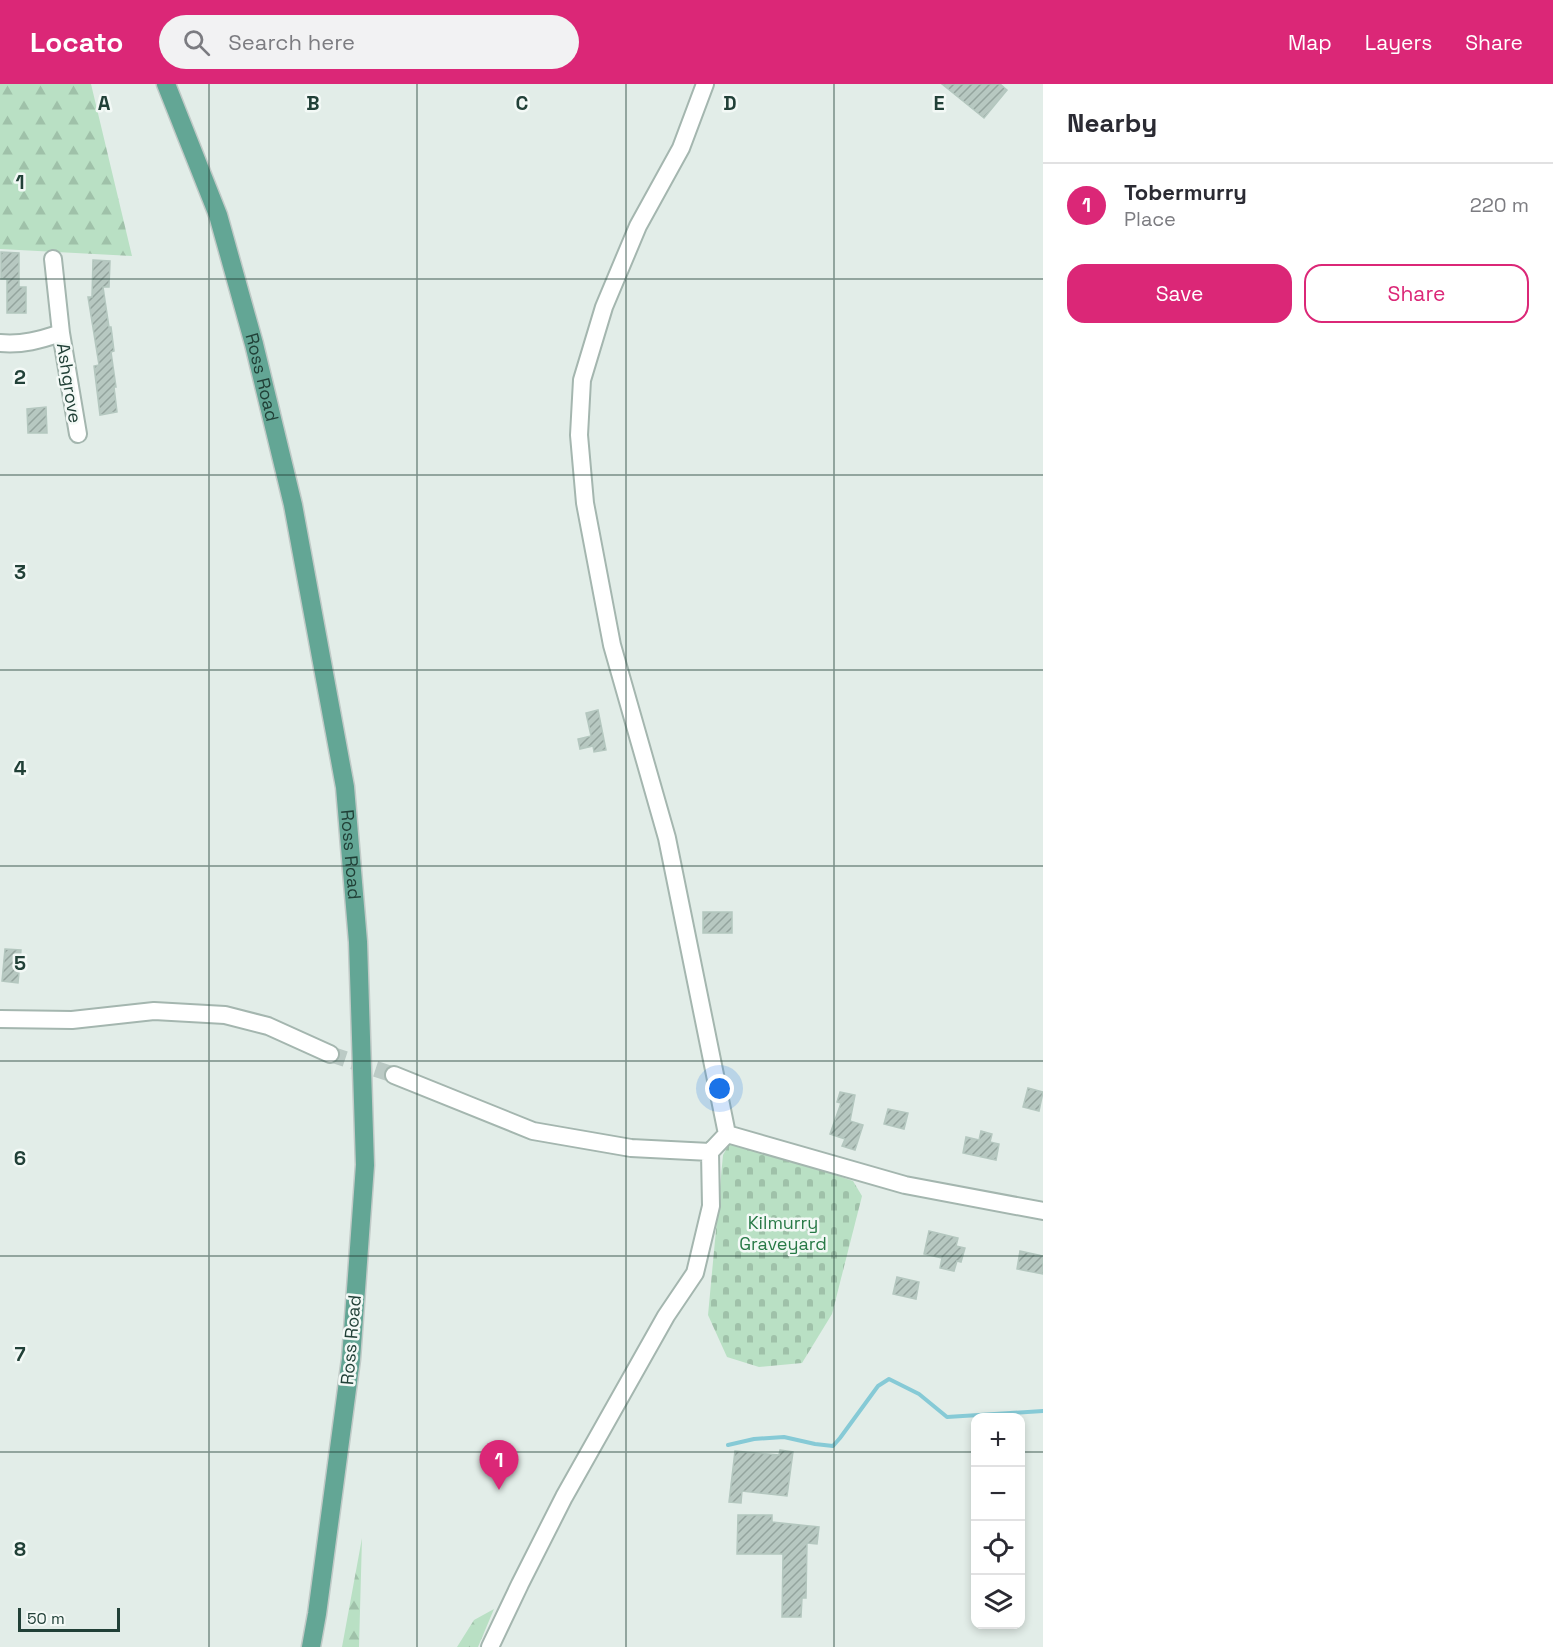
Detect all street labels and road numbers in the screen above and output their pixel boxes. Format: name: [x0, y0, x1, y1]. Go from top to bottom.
street label: Ross Road: [240, 330, 284, 424]
street label: Ashgrove: [52, 341, 87, 425]
street label: Ross Road: [336, 808, 366, 900]
street label: Ross Road: [335, 1294, 366, 1386]

